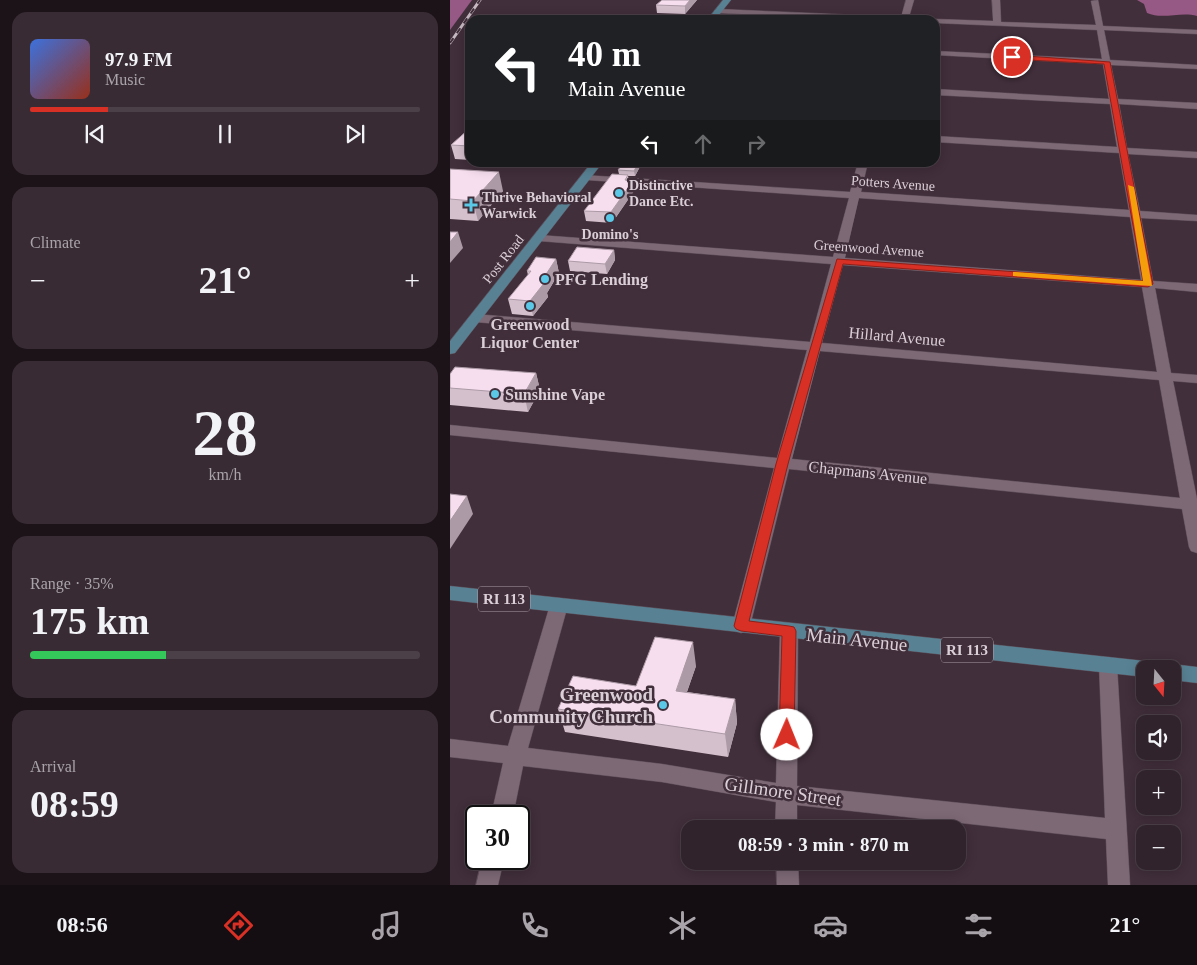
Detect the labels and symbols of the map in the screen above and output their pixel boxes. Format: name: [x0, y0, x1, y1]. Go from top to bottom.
pin: [991, 36, 1033, 78]
street label: Potters Avenue: [850, 173, 935, 194]
place label: Distinctive Dance Etc.: [629, 178, 694, 209]
marker: Distinctive Dance Etc.: [613, 187, 625, 199]
place label: Thrive Behavioral Warwick: [482, 190, 591, 221]
marker: Thrive Behavioral Warwick: [464, 198, 478, 212]
marker: Domino's: [604, 212, 616, 224]
place label: Domino's: [582, 227, 639, 242]
street label: Post Road: [480, 232, 527, 286]
street label: Greenwood Avenue: [813, 237, 925, 260]
place label: PFG Lending: [555, 271, 648, 289]
marker: PFG Lending: [539, 273, 551, 285]
marker: Greenwood Liquor Center: [524, 300, 536, 312]
place label: Greenwood Liquor Center: [481, 316, 579, 352]
street label: Hillard Avenue: [848, 324, 946, 349]
place label: Sunshine Vape: [505, 386, 605, 404]
marker: Sunshine Vape: [489, 388, 501, 400]
street label: Chapmans Avenue: [808, 458, 928, 488]
road number: RI 113: [478, 586, 530, 612]
street label: Main Avenue: [805, 624, 909, 655]
road number: RI 113: [941, 638, 993, 662]
north arrow: [1136, 660, 1181, 705]
place label: Greenwood Community Church: [489, 684, 653, 727]
marker: Greenwood Community Church: [657, 699, 669, 711]
position arrow: [760, 708, 812, 760]
street label: Gillmore Street: [723, 773, 843, 810]
speed limit sign: 30: [465, 805, 530, 870]

